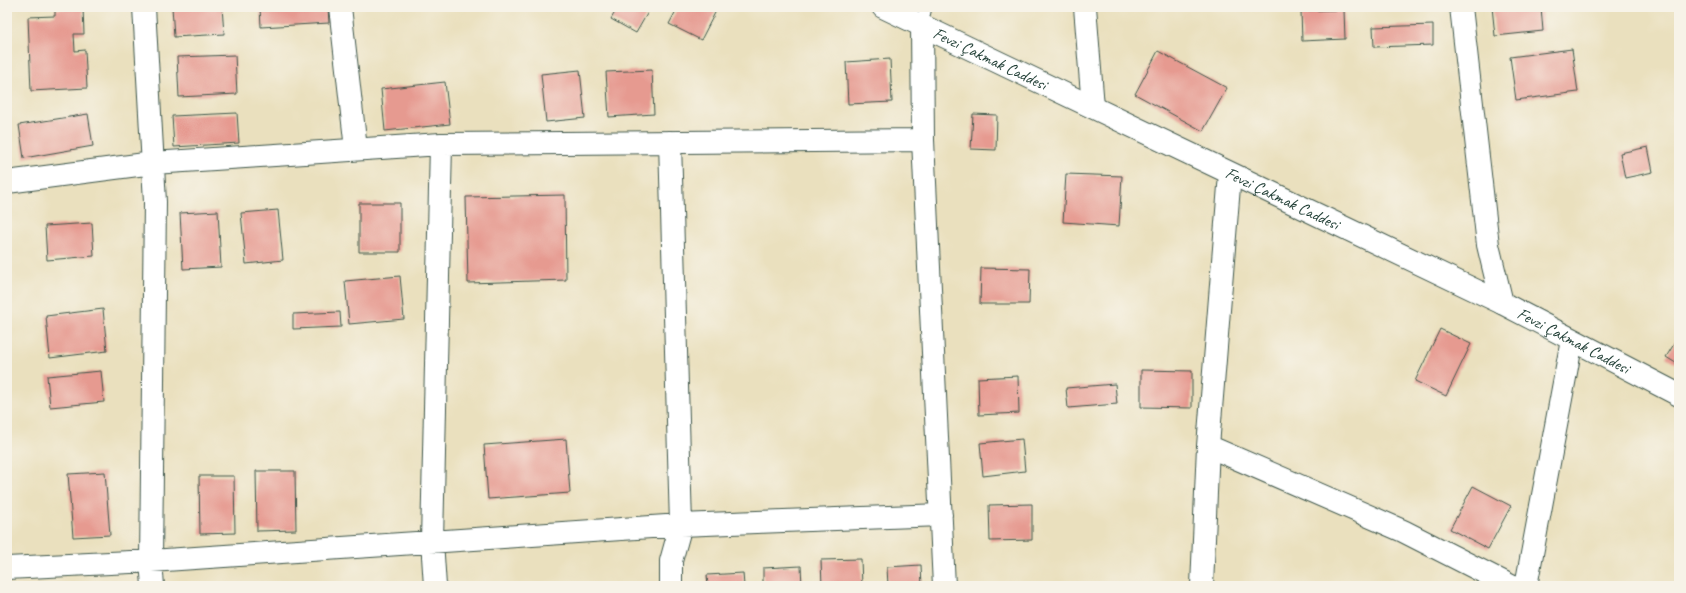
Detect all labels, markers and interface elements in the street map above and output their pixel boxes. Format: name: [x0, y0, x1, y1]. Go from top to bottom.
street label: Fevzi Çakmak Caddesi: [930, 22, 1052, 95]
street label: Fevzi Çakmak Caddesi: [1222, 162, 1345, 235]
street label: Fevzi Çakmak Caddesi: [1514, 302, 1635, 379]

